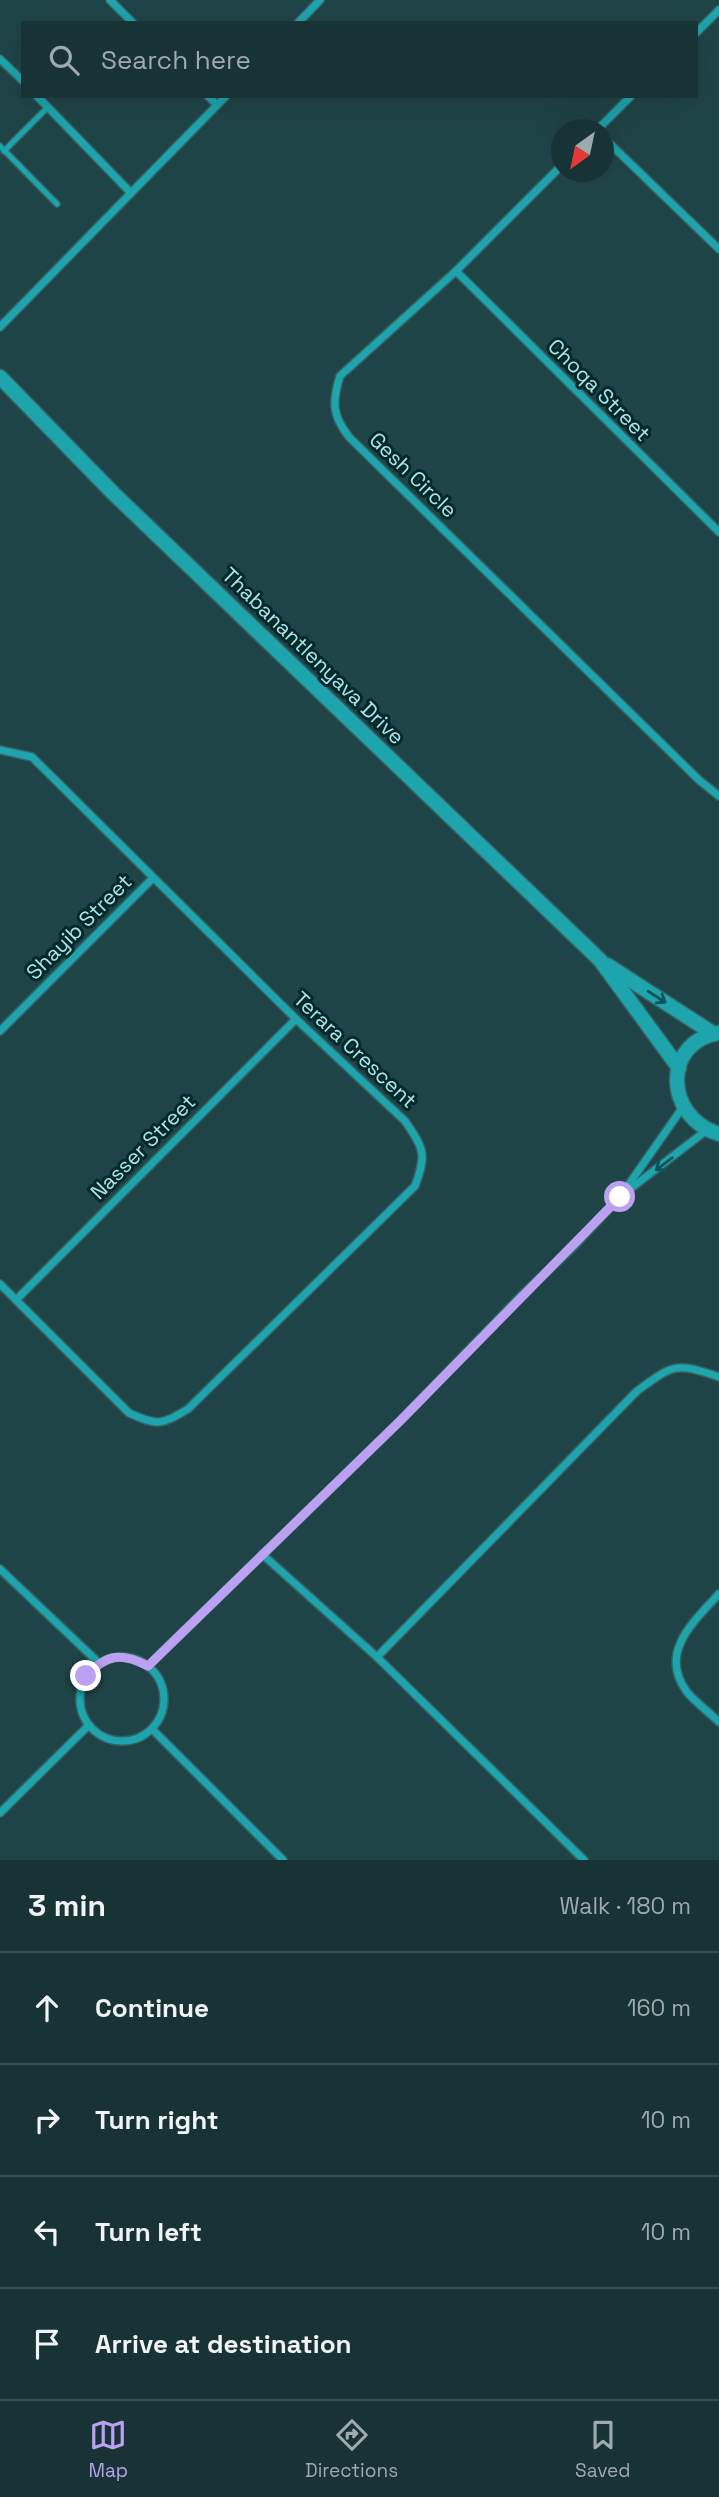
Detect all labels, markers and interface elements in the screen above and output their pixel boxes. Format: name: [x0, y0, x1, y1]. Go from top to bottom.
search box: [21, 21, 698, 98]
icon: search: [45, 41, 83, 79]
text: Search here: [101, 43, 251, 77]
north arrow: [551, 119, 614, 182]
street label: Choqa Street: [542, 333, 656, 447]
street label: Gesh Circle: [364, 426, 463, 523]
street label: Thabanantlenyava Drive: [216, 561, 410, 750]
street label: Shayib Street: [20, 868, 137, 985]
street label: Terara Crescent: [288, 986, 423, 1114]
one-way arrow: [647, 990, 667, 1004]
street label: Nasser Street: [84, 1088, 201, 1205]
one-way arrow: [655, 1156, 673, 1171]
route start: [604, 1181, 635, 1212]
route end: [70, 1660, 101, 1691]
text: 3 min: [28, 1886, 106, 1925]
text: Walk · 180 m: [559, 1891, 691, 1921]
icon: ahead: [28, 1989, 66, 2027]
text: Continue: [95, 1991, 209, 2025]
text: 160 m: [627, 1993, 691, 2023]
icon: right: [28, 2101, 66, 2139]
text: Turn right: [95, 2103, 219, 2137]
text: 10 m: [641, 2105, 691, 2135]
icon: left: [28, 2213, 66, 2251]
text: Turn left: [95, 2215, 202, 2249]
text: 10 m: [641, 2217, 691, 2247]
icon: arrive: [28, 2325, 66, 2363]
text: Arrive at destination: [95, 2327, 352, 2361]
tab: Map: [88, 2416, 128, 2483]
tab: Directions: [305, 2416, 398, 2483]
tab: Saved: [575, 2416, 631, 2483]

